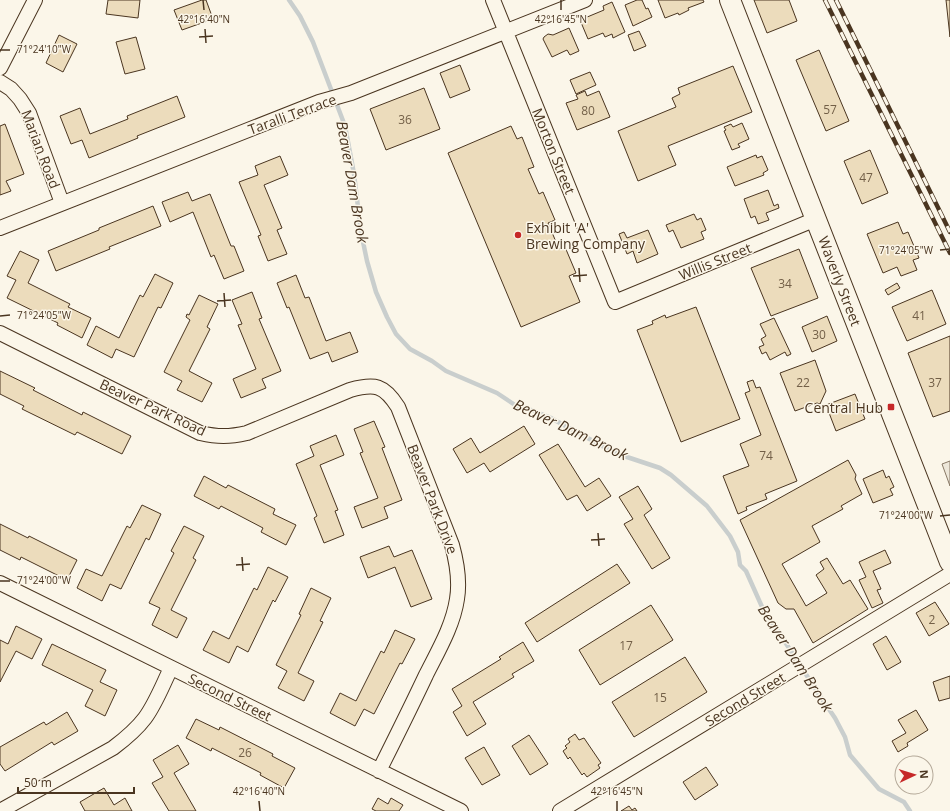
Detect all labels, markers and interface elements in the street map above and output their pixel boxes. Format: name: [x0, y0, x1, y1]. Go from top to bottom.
text: 42°16'40"N: [178, 12, 230, 26]
text: 42°16'45"N: [535, 12, 587, 26]
text: 71°24'10"W: [17, 42, 72, 56]
street label: Taralli Terrace: [245, 89, 339, 139]
house number: 57: [823, 101, 837, 118]
house number: 80: [581, 102, 595, 119]
street label: Morton Street: [528, 105, 580, 197]
street label: Marian Road: [17, 107, 65, 191]
house number: 36: [398, 111, 412, 128]
water label: Beaver Dam Brook: [332, 119, 374, 245]
house number: 47: [859, 169, 873, 186]
place label: Exhibit 'A' Brewing Company: [526, 218, 646, 253]
marker: Exhibit 'A' Brewing Company: [513, 230, 523, 240]
street label: Waverly Street: [814, 233, 866, 329]
street label: Willis Street: [676, 238, 754, 284]
text: 71°24'05"W: [879, 243, 934, 257]
house number: 34: [778, 275, 792, 292]
house number: 41: [912, 307, 926, 324]
text: 71°24'05"W: [17, 308, 72, 322]
house number: 30: [812, 326, 826, 343]
street label: Beaver Park Road: [97, 374, 209, 440]
house number: 22: [796, 374, 810, 391]
house number: 37: [928, 374, 942, 391]
water label: Beaver Dam Brook: [511, 394, 632, 464]
place label: Central Hub: [805, 398, 883, 417]
marker: Central Hub: [886, 402, 896, 412]
street label: Beaver Park Drive: [403, 441, 463, 557]
house number: 74: [759, 447, 773, 464]
text: 71°24'00"W: [879, 508, 934, 522]
text: 71°24'00"W: [17, 573, 72, 587]
water label: Beaver Dam Brook: [754, 601, 838, 716]
house number: 2: [929, 611, 936, 628]
house number: 17: [619, 637, 633, 654]
street label: Second Street: [701, 668, 789, 730]
street label: Second Street: [185, 669, 275, 725]
house number: 15: [653, 689, 667, 706]
house number: 26: [238, 744, 252, 761]
north arrow: [894, 755, 934, 795]
scale bar: [18, 769, 134, 795]
text: N: [917, 769, 932, 779]
text: 50 m: [24, 774, 52, 791]
text: 42°16'40"N: [233, 784, 285, 798]
text: 42°16'45"N: [591, 784, 643, 798]

